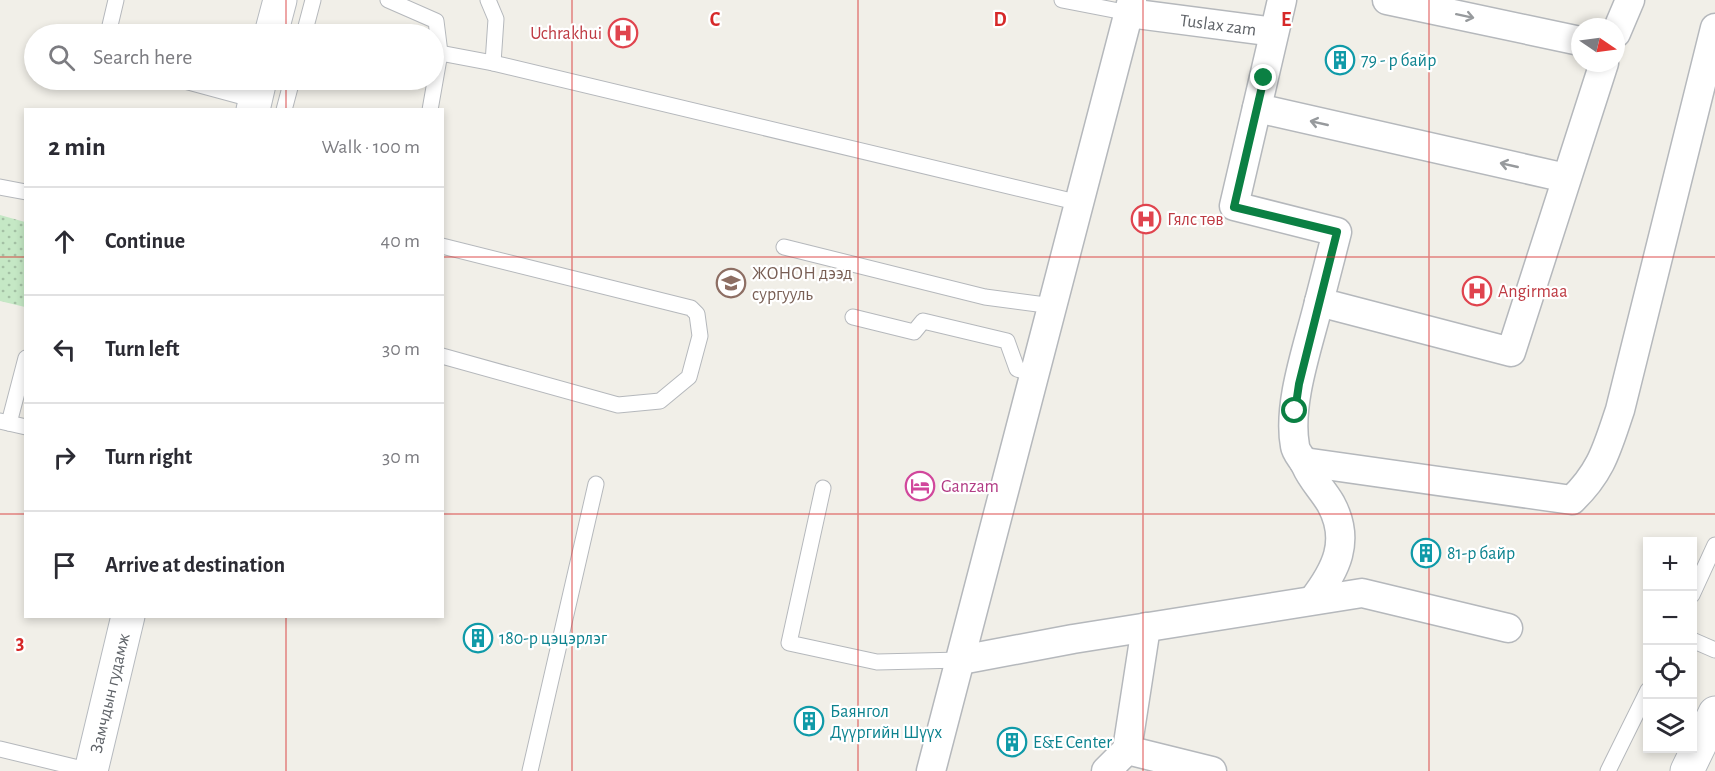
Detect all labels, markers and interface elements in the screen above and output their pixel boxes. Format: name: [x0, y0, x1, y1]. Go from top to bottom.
text: C: [710, 10, 721, 30]
text: D: [993, 10, 1007, 30]
text: E: [1281, 10, 1291, 30]
one-way arrow: [1455, 11, 1474, 23]
street label: Tuslax zam: [1179, 12, 1257, 40]
hospital icon: Uchrakhui: [607, 17, 639, 49]
north arrow: [1571, 18, 1625, 72]
search box: [24, 24, 444, 90]
place label: Uchrakhui: [530, 25, 602, 43]
icon: search: [45, 41, 78, 74]
building icon: 79 - р байр: [1324, 44, 1356, 76]
text: Search here: [93, 46, 192, 68]
place label: 79 - р байр: [1361, 51, 1436, 70]
route end: [1250, 64, 1276, 90]
one-way arrow: [1310, 116, 1329, 128]
text: 2 min: [48, 134, 106, 160]
text: Walk · 100 m: [321, 137, 420, 157]
one-way arrow: [1500, 159, 1519, 171]
hospital icon: Гялс төв: [1130, 203, 1162, 235]
place label: Гялс төв: [1167, 211, 1224, 229]
icon: ahead: [48, 225, 81, 258]
text: Continue: [105, 230, 185, 252]
text: 40 m: [381, 231, 420, 251]
place label: ЖОНОН дээд сургууль: [752, 265, 852, 304]
school or university icon: ЖОНОН дээд сургууль: [715, 267, 747, 299]
hospital icon: Angirmaa: [1461, 275, 1493, 307]
place label: Angirmaa: [1498, 283, 1567, 301]
icon: left: [48, 333, 81, 366]
text: Turn left: [105, 338, 179, 360]
text: 30 m: [382, 339, 420, 359]
route start: [1281, 397, 1307, 423]
icon: right: [48, 441, 81, 474]
text: Turn right: [105, 446, 192, 468]
text: 30 m: [382, 447, 420, 467]
hotel icon: Ganzam: [904, 470, 936, 502]
place label: Ganzam: [941, 478, 999, 496]
building icon: 81-р байр: [1410, 537, 1442, 569]
map controls: [1643, 537, 1697, 753]
button: +: [1643, 537, 1697, 591]
place label: 81-р байр: [1447, 544, 1515, 563]
icon: arrive: [48, 549, 81, 582]
text: Arrive at destination: [105, 554, 285, 576]
button: −: [1643, 591, 1697, 645]
building icon: 180-р цэцэрлэг: [462, 622, 494, 654]
place label: 180-р цэцэрлэг: [499, 630, 608, 648]
street label: Замчдын гудамж: [88, 631, 134, 755]
text: 3: [16, 633, 24, 653]
button: locate: [1643, 645, 1697, 699]
button: layers: [1643, 699, 1697, 753]
place label: Баянгол Дүүргийн Шүүх: [830, 703, 942, 742]
building icon: Баянгол Дүүргийн Шүүх: [793, 705, 825, 737]
building icon: E&E Center: [996, 726, 1028, 758]
place label: E&E Center: [1033, 734, 1112, 752]

